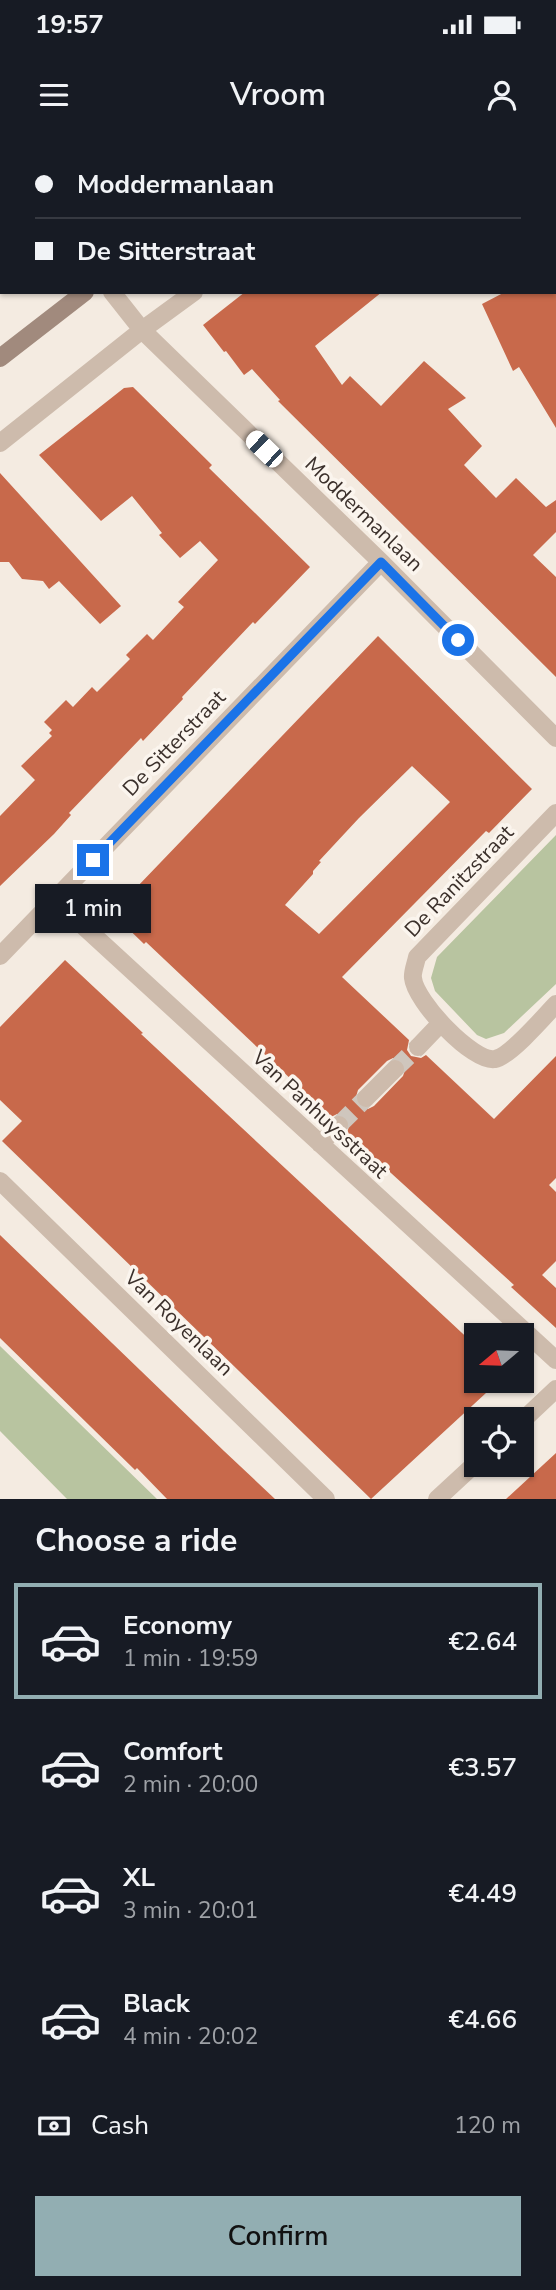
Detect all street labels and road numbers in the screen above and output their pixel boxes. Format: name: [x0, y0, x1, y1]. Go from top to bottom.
street label: Moddermanlaan: [299, 450, 429, 578]
street label: De Sitterstraat: [116, 683, 232, 802]
street label: De Ranitzstraat: [398, 818, 520, 943]
street label: Van Panhuysstraat: [245, 1043, 395, 1185]
street label: Van Royenlaan: [118, 1263, 240, 1382]

